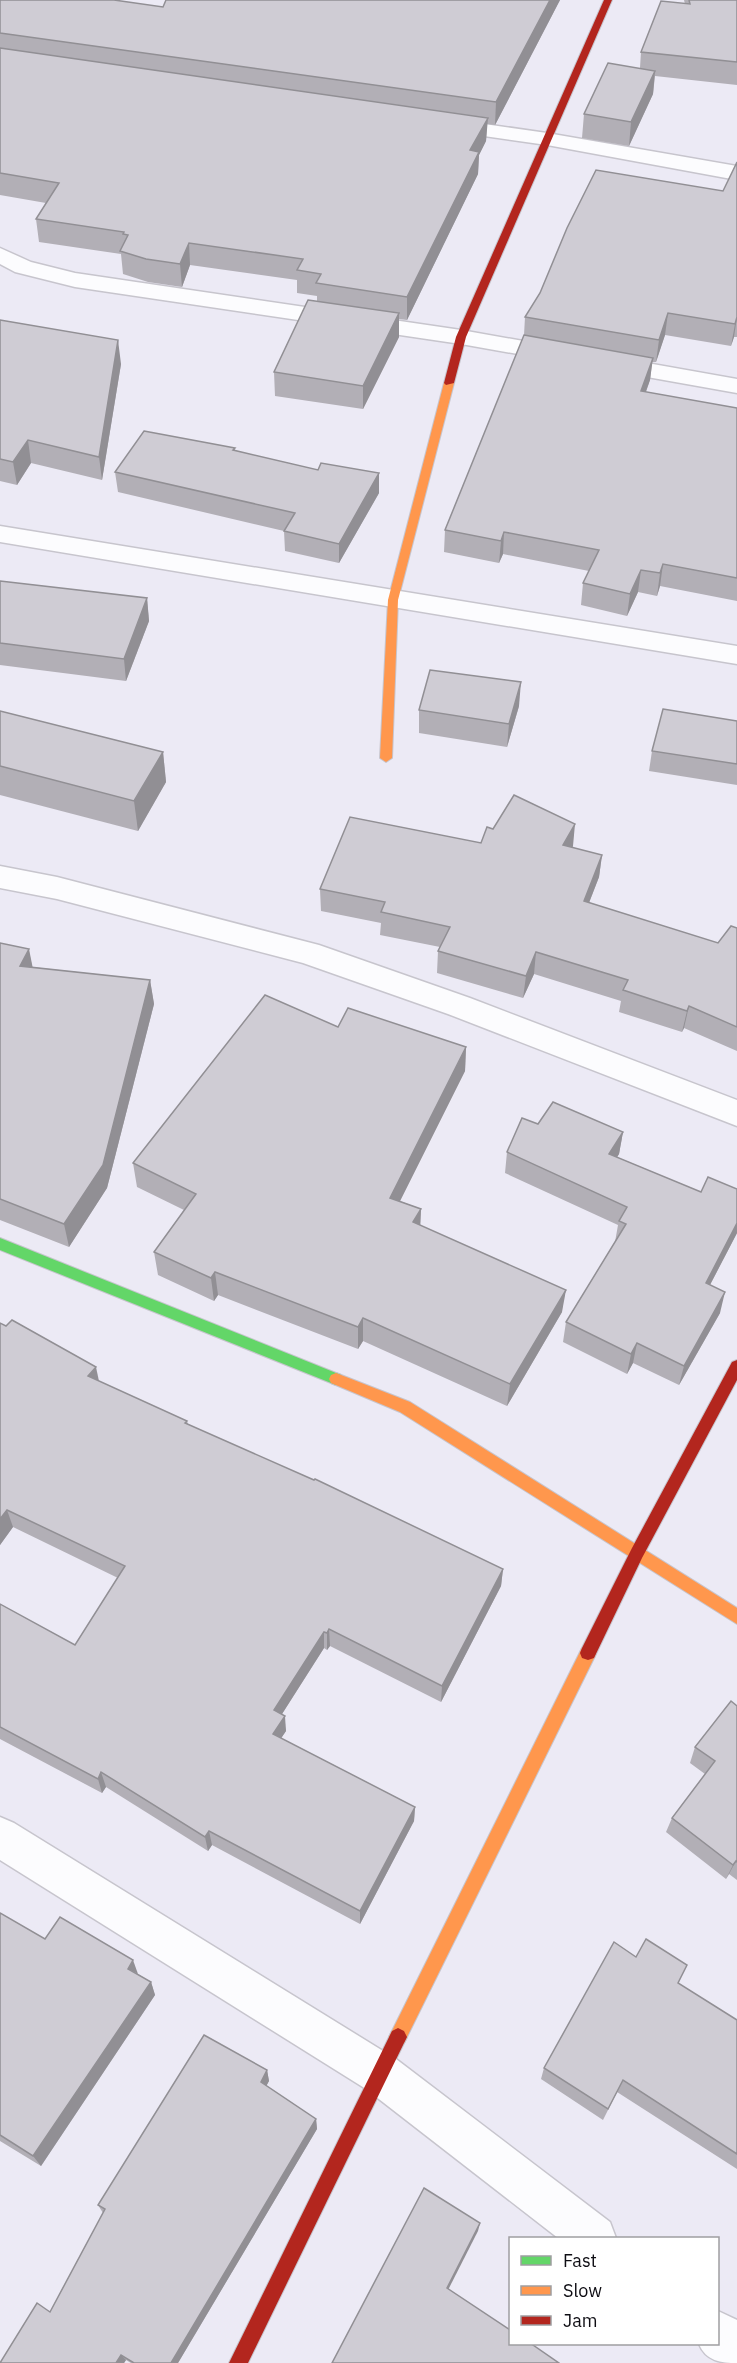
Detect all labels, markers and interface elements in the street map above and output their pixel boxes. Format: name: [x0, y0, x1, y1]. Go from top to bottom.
legend: [509, 2237, 719, 2345]
text: Fast: [563, 2249, 597, 2272]
text: Slow: [563, 2279, 602, 2302]
text: Jam: [563, 2309, 598, 2332]

